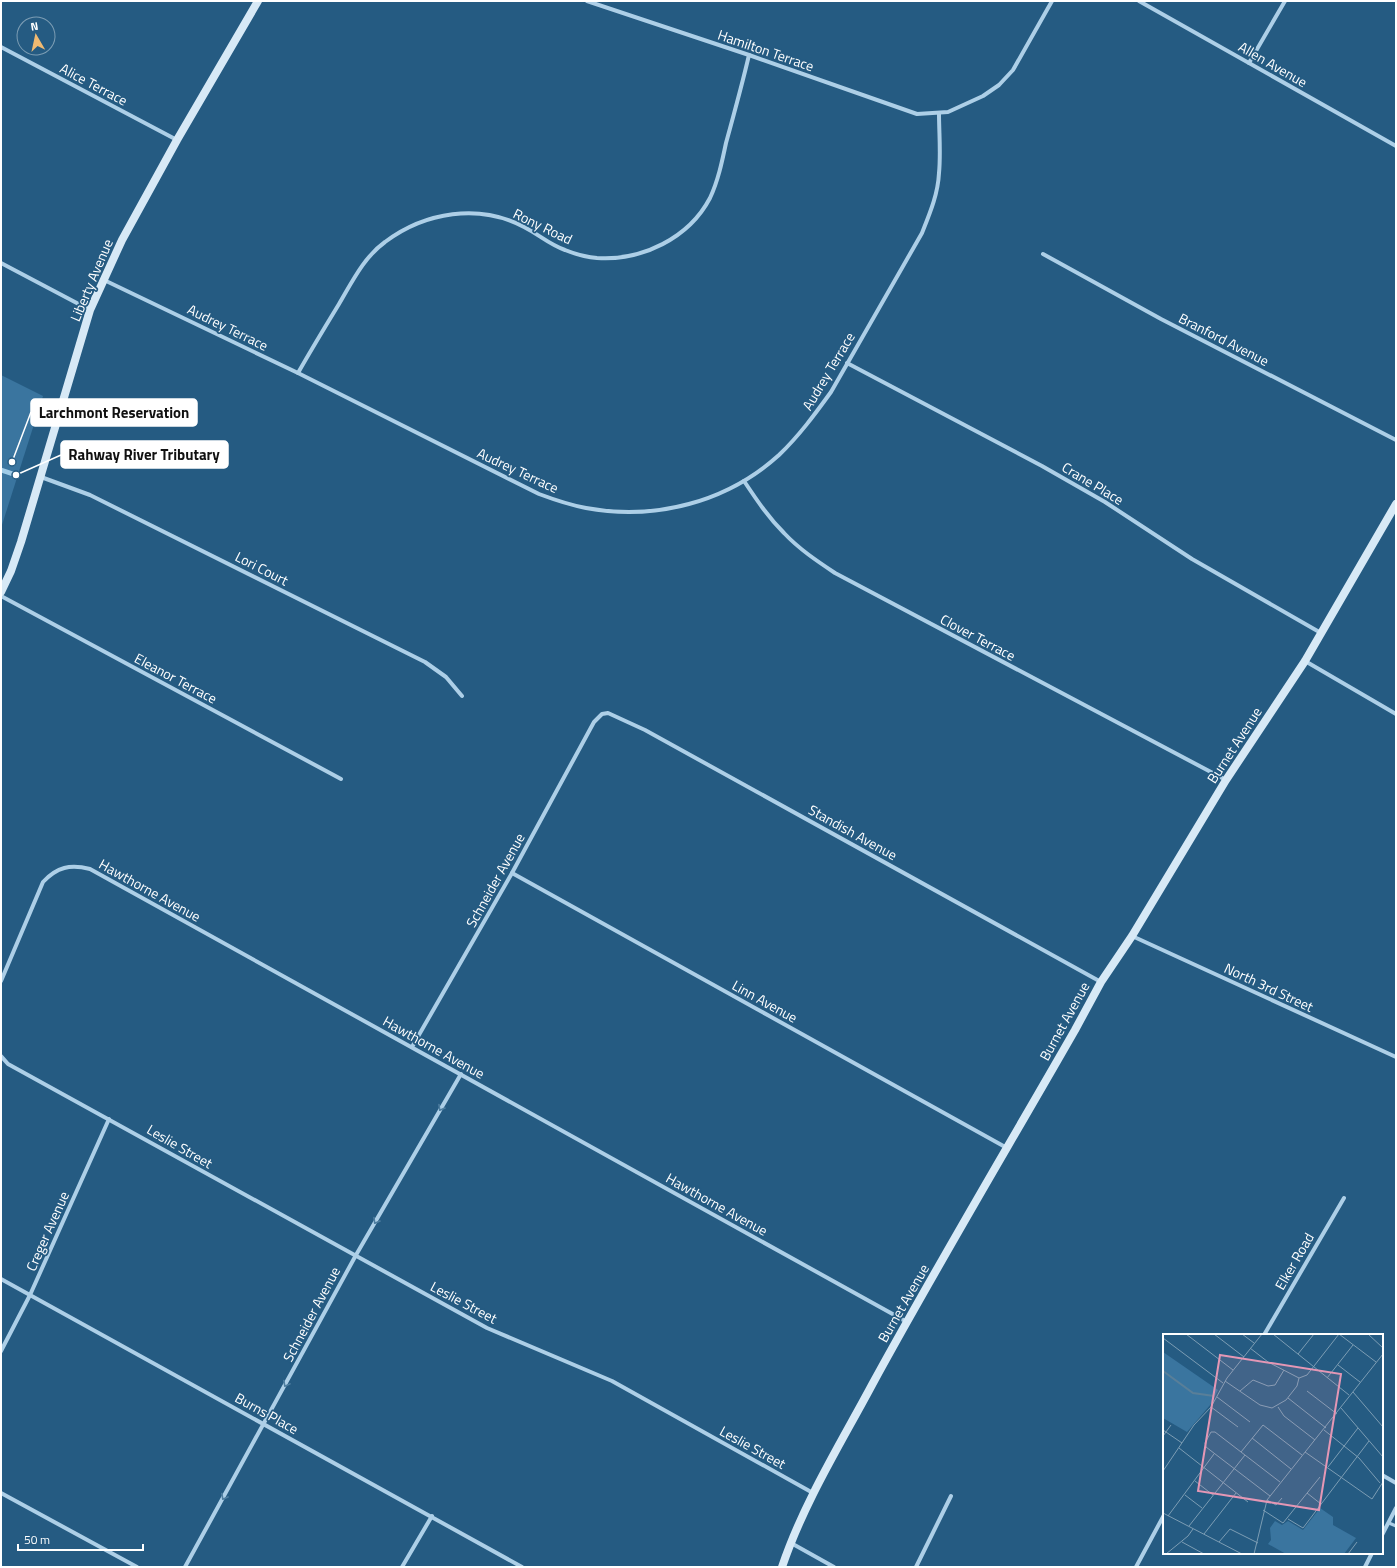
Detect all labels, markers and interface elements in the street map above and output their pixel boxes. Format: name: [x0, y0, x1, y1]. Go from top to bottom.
north arrow: [16, 16, 56, 56]
text: N: [29, 18, 39, 35]
street label: Hamilton Terrace: [715, 24, 817, 76]
street label: Allen Avenue: [1235, 36, 1311, 92]
street label: Alice Terrace: [56, 57, 132, 111]
street label: Rony Road: [510, 203, 576, 249]
street label: Liberty Avenue: [64, 236, 118, 324]
street label: Audrey Terrace: [184, 298, 272, 356]
street label: Branford Avenue: [1175, 307, 1273, 371]
street label: Audrey Terrace: [796, 328, 860, 414]
callout: Larchmont Reservation: [31, 399, 197, 426]
text: Larchmont Reservation: [39, 401, 189, 424]
callout: Rahway River Tributary: [61, 441, 228, 468]
street label: Audrey Terrace: [474, 442, 562, 498]
text: Rahway River Tributary: [68, 443, 220, 466]
street label: Crane Place: [1058, 456, 1128, 510]
street label: Lori Court: [232, 546, 292, 590]
street label: Clover Terrace: [937, 608, 1019, 666]
street label: Eleanor Terrace: [131, 647, 221, 709]
street label: Burnet Avenue: [1201, 703, 1267, 787]
street label: Standish Avenue: [805, 799, 901, 865]
street label: Schneider Avenue: [460, 829, 530, 931]
street label: Hawthorne Avenue: [95, 853, 205, 927]
street label: North 3rd Street: [1221, 957, 1317, 1017]
street label: Linn Avenue: [729, 974, 801, 1028]
street label: Burnet Avenue: [1034, 978, 1094, 1064]
street label: Hawthorne Avenue: [379, 1010, 489, 1084]
one-way arrow: [439, 1104, 446, 1111]
street label: Leslie Street: [143, 1119, 217, 1173]
street label: Hawthorne Avenue: [662, 1167, 772, 1241]
street label: Creger Avenue: [20, 1188, 74, 1274]
one-way arrow: [374, 1216, 381, 1224]
street label: Elker Road: [1269, 1229, 1319, 1293]
street label: Burnet Avenue: [872, 1260, 934, 1346]
street label: Schneider Avenue: [277, 1263, 345, 1365]
street label: Leslie Street: [427, 1276, 501, 1328]
inset map: [1163, 1334, 1383, 1554]
one-way arrow: [284, 1379, 291, 1387]
street label: Burns Place: [231, 1387, 303, 1439]
street label: Leslie Street: [716, 1420, 790, 1474]
one-way arrow: [221, 1493, 228, 1500]
scale bar: [18, 1526, 143, 1552]
text: 50 m: [24, 1530, 50, 1549]

